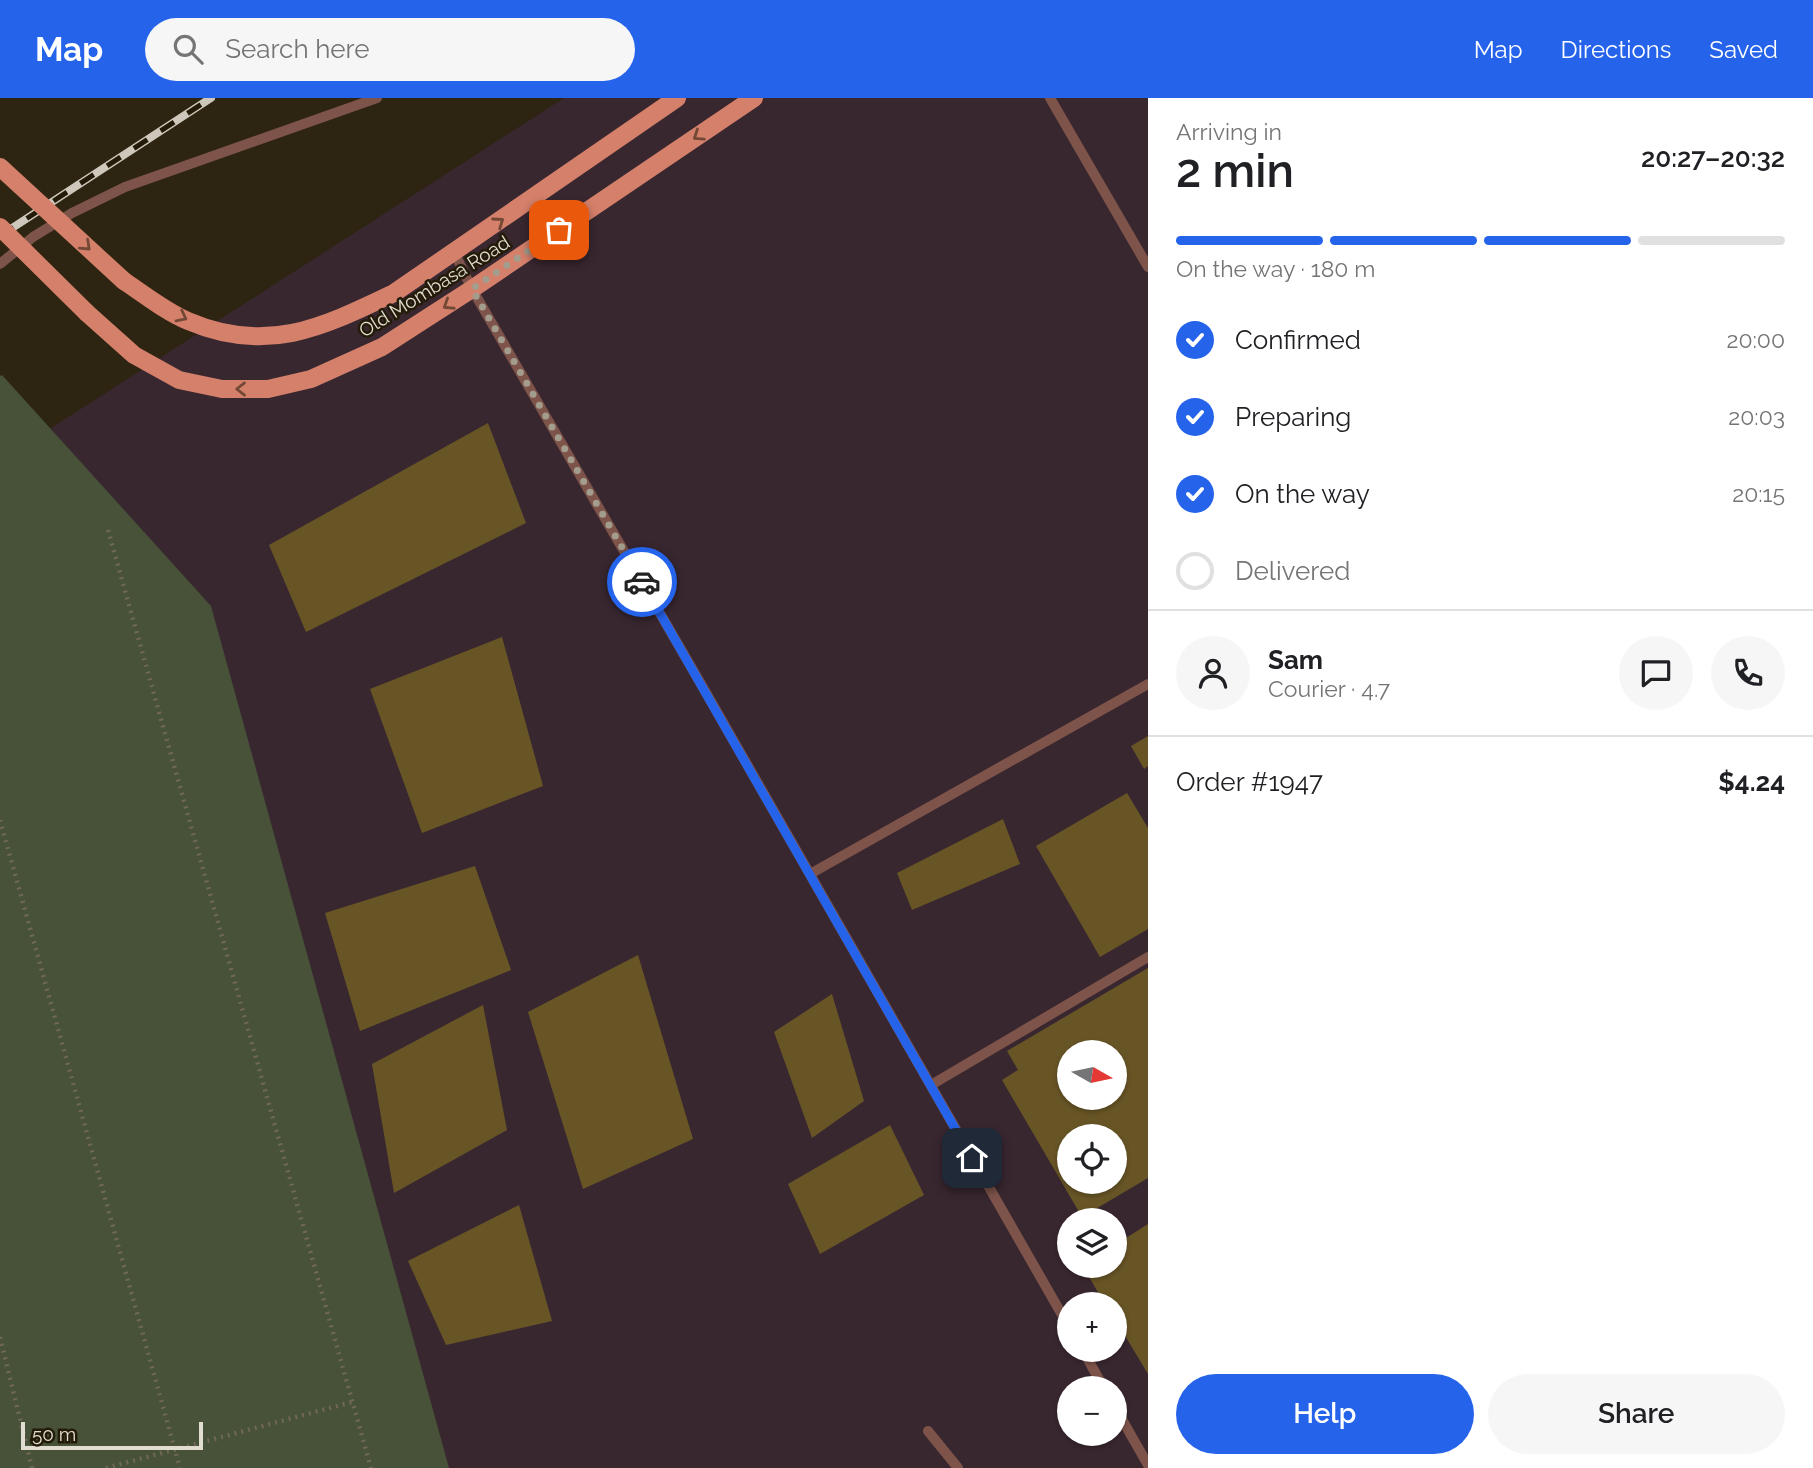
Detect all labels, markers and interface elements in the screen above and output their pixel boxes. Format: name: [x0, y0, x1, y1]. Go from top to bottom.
search box: [145, 18, 635, 81]
text: Map: [35, 30, 103, 69]
icon: search: [169, 30, 207, 68]
text: Search here: [225, 34, 370, 64]
text: Map: [1474, 35, 1523, 64]
text: Directions: [1561, 35, 1671, 64]
text: Saved: [1709, 35, 1778, 64]
text: Arriving in: [1176, 118, 1282, 145]
one-way arrow: [692, 128, 705, 141]
text: 20:27–20:32: [1641, 143, 1785, 173]
text: 2 min: [1176, 144, 1294, 198]
pin: [529, 200, 589, 260]
icon: bag: [540, 211, 578, 249]
one-way arrow: [491, 217, 504, 230]
street label: Old Mombasa Road: [355, 231, 513, 341]
one-way arrow: [78, 238, 91, 251]
text: On the way · 180 m: [1176, 255, 1375, 282]
one-way arrow: [443, 296, 456, 309]
one-way arrow: [175, 309, 188, 323]
icon: check: [1176, 321, 1214, 359]
text: Confirmed: [1235, 325, 1361, 355]
text: 20:00: [1726, 326, 1785, 353]
one-way arrow: [235, 381, 246, 397]
icon: check: [1176, 398, 1214, 436]
text: Preparing: [1235, 402, 1351, 432]
text: 20:03: [1728, 403, 1785, 430]
icon: check: [1176, 475, 1214, 513]
text: On the way: [1235, 479, 1370, 509]
text: 20:15: [1732, 480, 1785, 507]
courier: [607, 547, 677, 617]
text: Delivered: [1235, 556, 1350, 586]
icon: car: [623, 563, 661, 601]
button: person: [1176, 636, 1250, 710]
button: chat: [1619, 636, 1693, 710]
button: phone: [1711, 636, 1785, 710]
text: Sam: [1268, 645, 1323, 675]
text: Courier · 4.7: [1268, 675, 1390, 702]
text: Order #1947: [1176, 767, 1323, 797]
text: $4.24: [1718, 767, 1785, 797]
north arrow: [1057, 1040, 1127, 1110]
map controls: [1057, 1040, 1127, 1446]
button: locate: [1057, 1124, 1127, 1194]
pin: [942, 1128, 1002, 1188]
icon: home: [953, 1139, 991, 1177]
button: layers: [1057, 1208, 1127, 1278]
button: +: [1057, 1292, 1127, 1362]
button: Help: [1176, 1374, 1474, 1454]
button: Share: [1488, 1374, 1785, 1454]
button: −: [1057, 1376, 1127, 1446]
scale bar: [21, 1419, 203, 1451]
text: 50 m: [32, 1423, 76, 1445]

